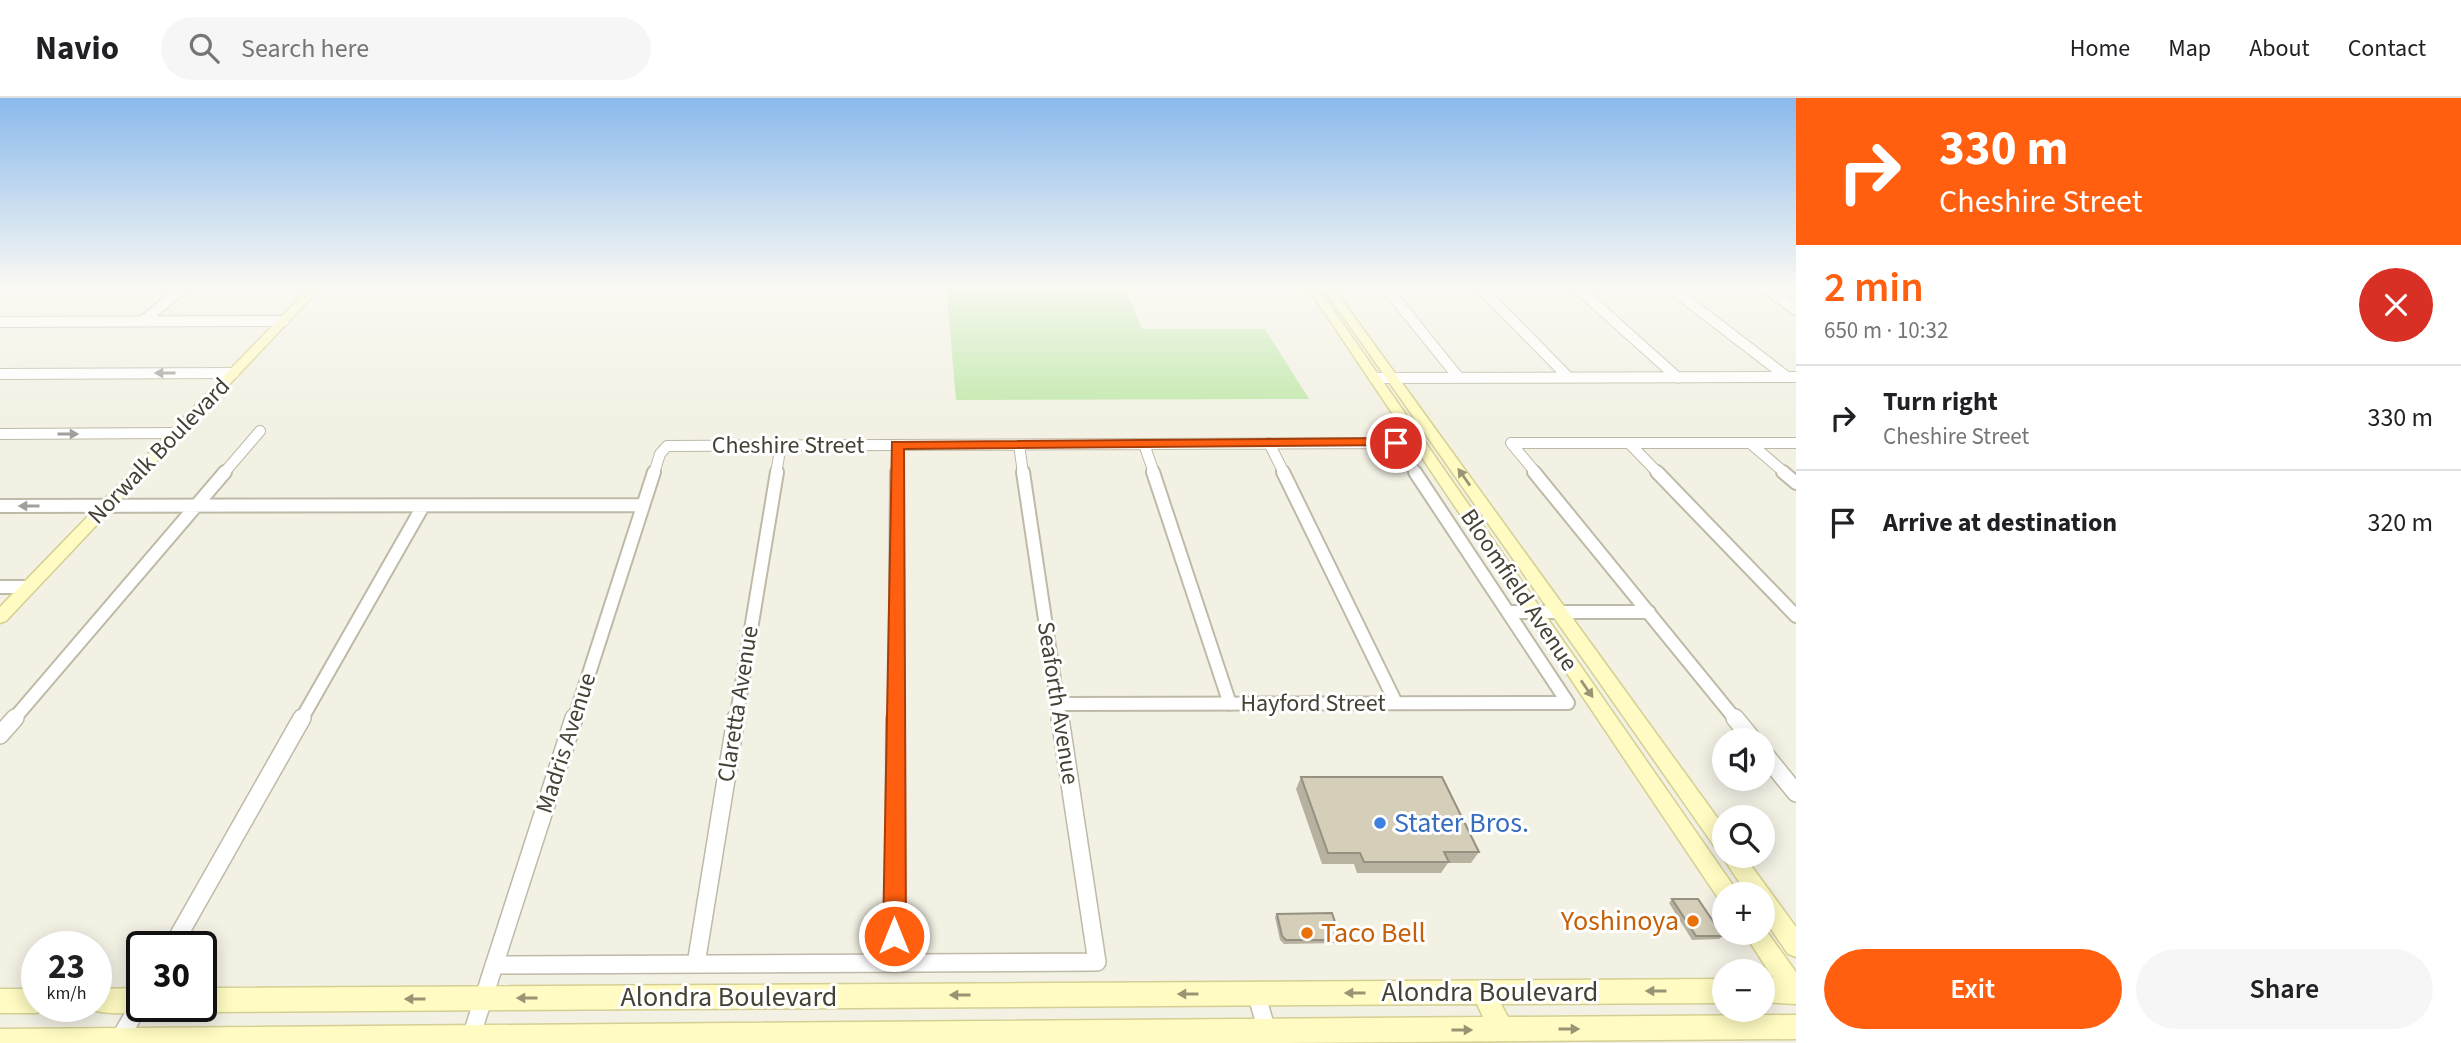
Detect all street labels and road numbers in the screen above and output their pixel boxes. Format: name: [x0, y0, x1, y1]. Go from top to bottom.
street label: Norwalk Boulevard: [80, 370, 238, 532]
street label: Cheshire Street: [712, 428, 864, 463]
street label: Bloomfield Avenue: [1452, 502, 1586, 678]
street label: Seaforth Avenue: [1028, 619, 1088, 787]
street label: Claretta Avenue: [708, 623, 768, 785]
street label: Madris Avenue: [527, 668, 605, 818]
street label: Hayford Street: [1240, 686, 1386, 721]
street label: Alondra Boulevard: [1382, 972, 1598, 1012]
street label: Alondra Boulevard: [621, 977, 837, 1017]

